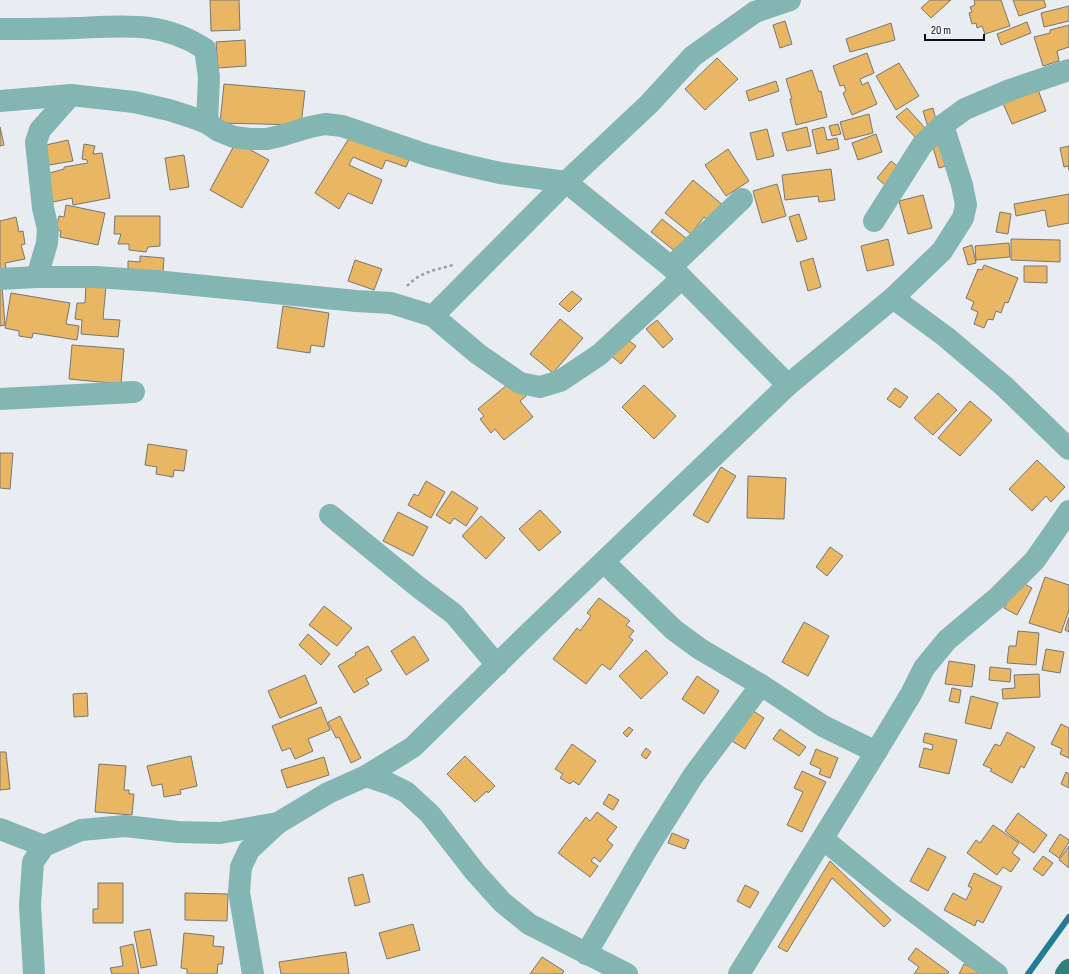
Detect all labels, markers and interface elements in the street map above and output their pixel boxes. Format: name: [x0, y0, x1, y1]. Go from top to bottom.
scale bar: [925, 16, 984, 42]
text: 20 m: [931, 23, 951, 38]

